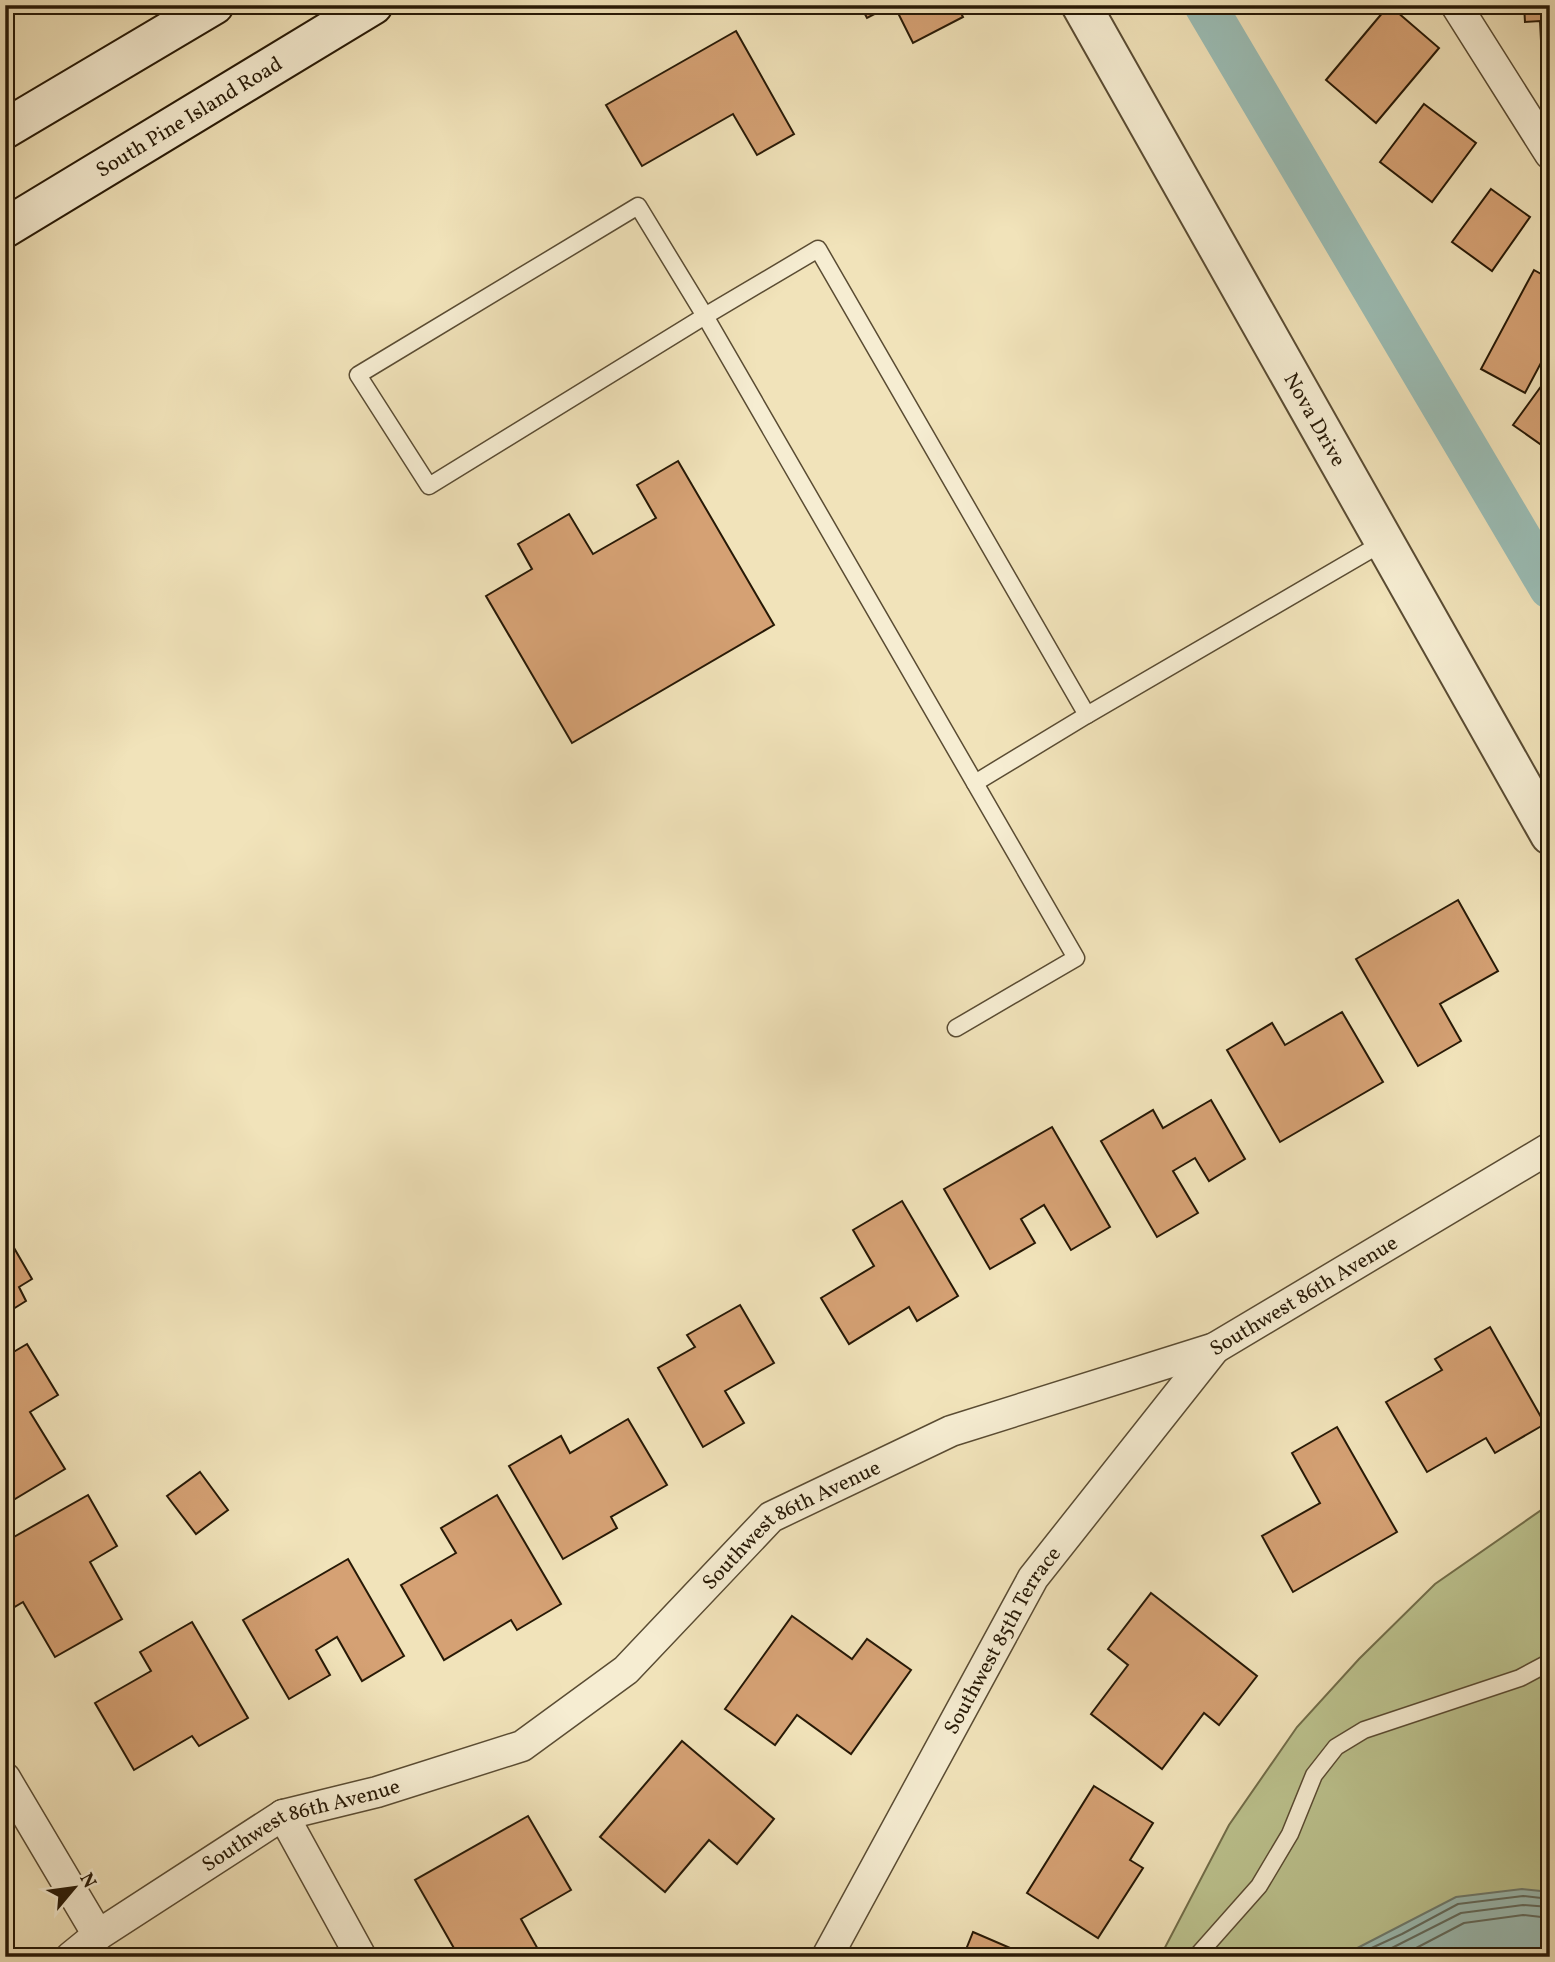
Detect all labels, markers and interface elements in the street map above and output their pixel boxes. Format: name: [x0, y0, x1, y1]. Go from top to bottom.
street label: South Pine Island Road: [91, 50, 288, 186]
street label: Nova Drive: [1276, 368, 1352, 472]
street label: Southwest 86th Avenue: [1205, 1229, 1404, 1364]
street label: Southwest 86th Avenue: [696, 1454, 886, 1597]
street label: Southwest 85th Terrace: [938, 1541, 1068, 1740]
street label: Southwest 86th Avenue: [197, 1773, 404, 1880]
north arrow: [38, 1854, 108, 1924]
text: N: [72, 1868, 102, 1893]

